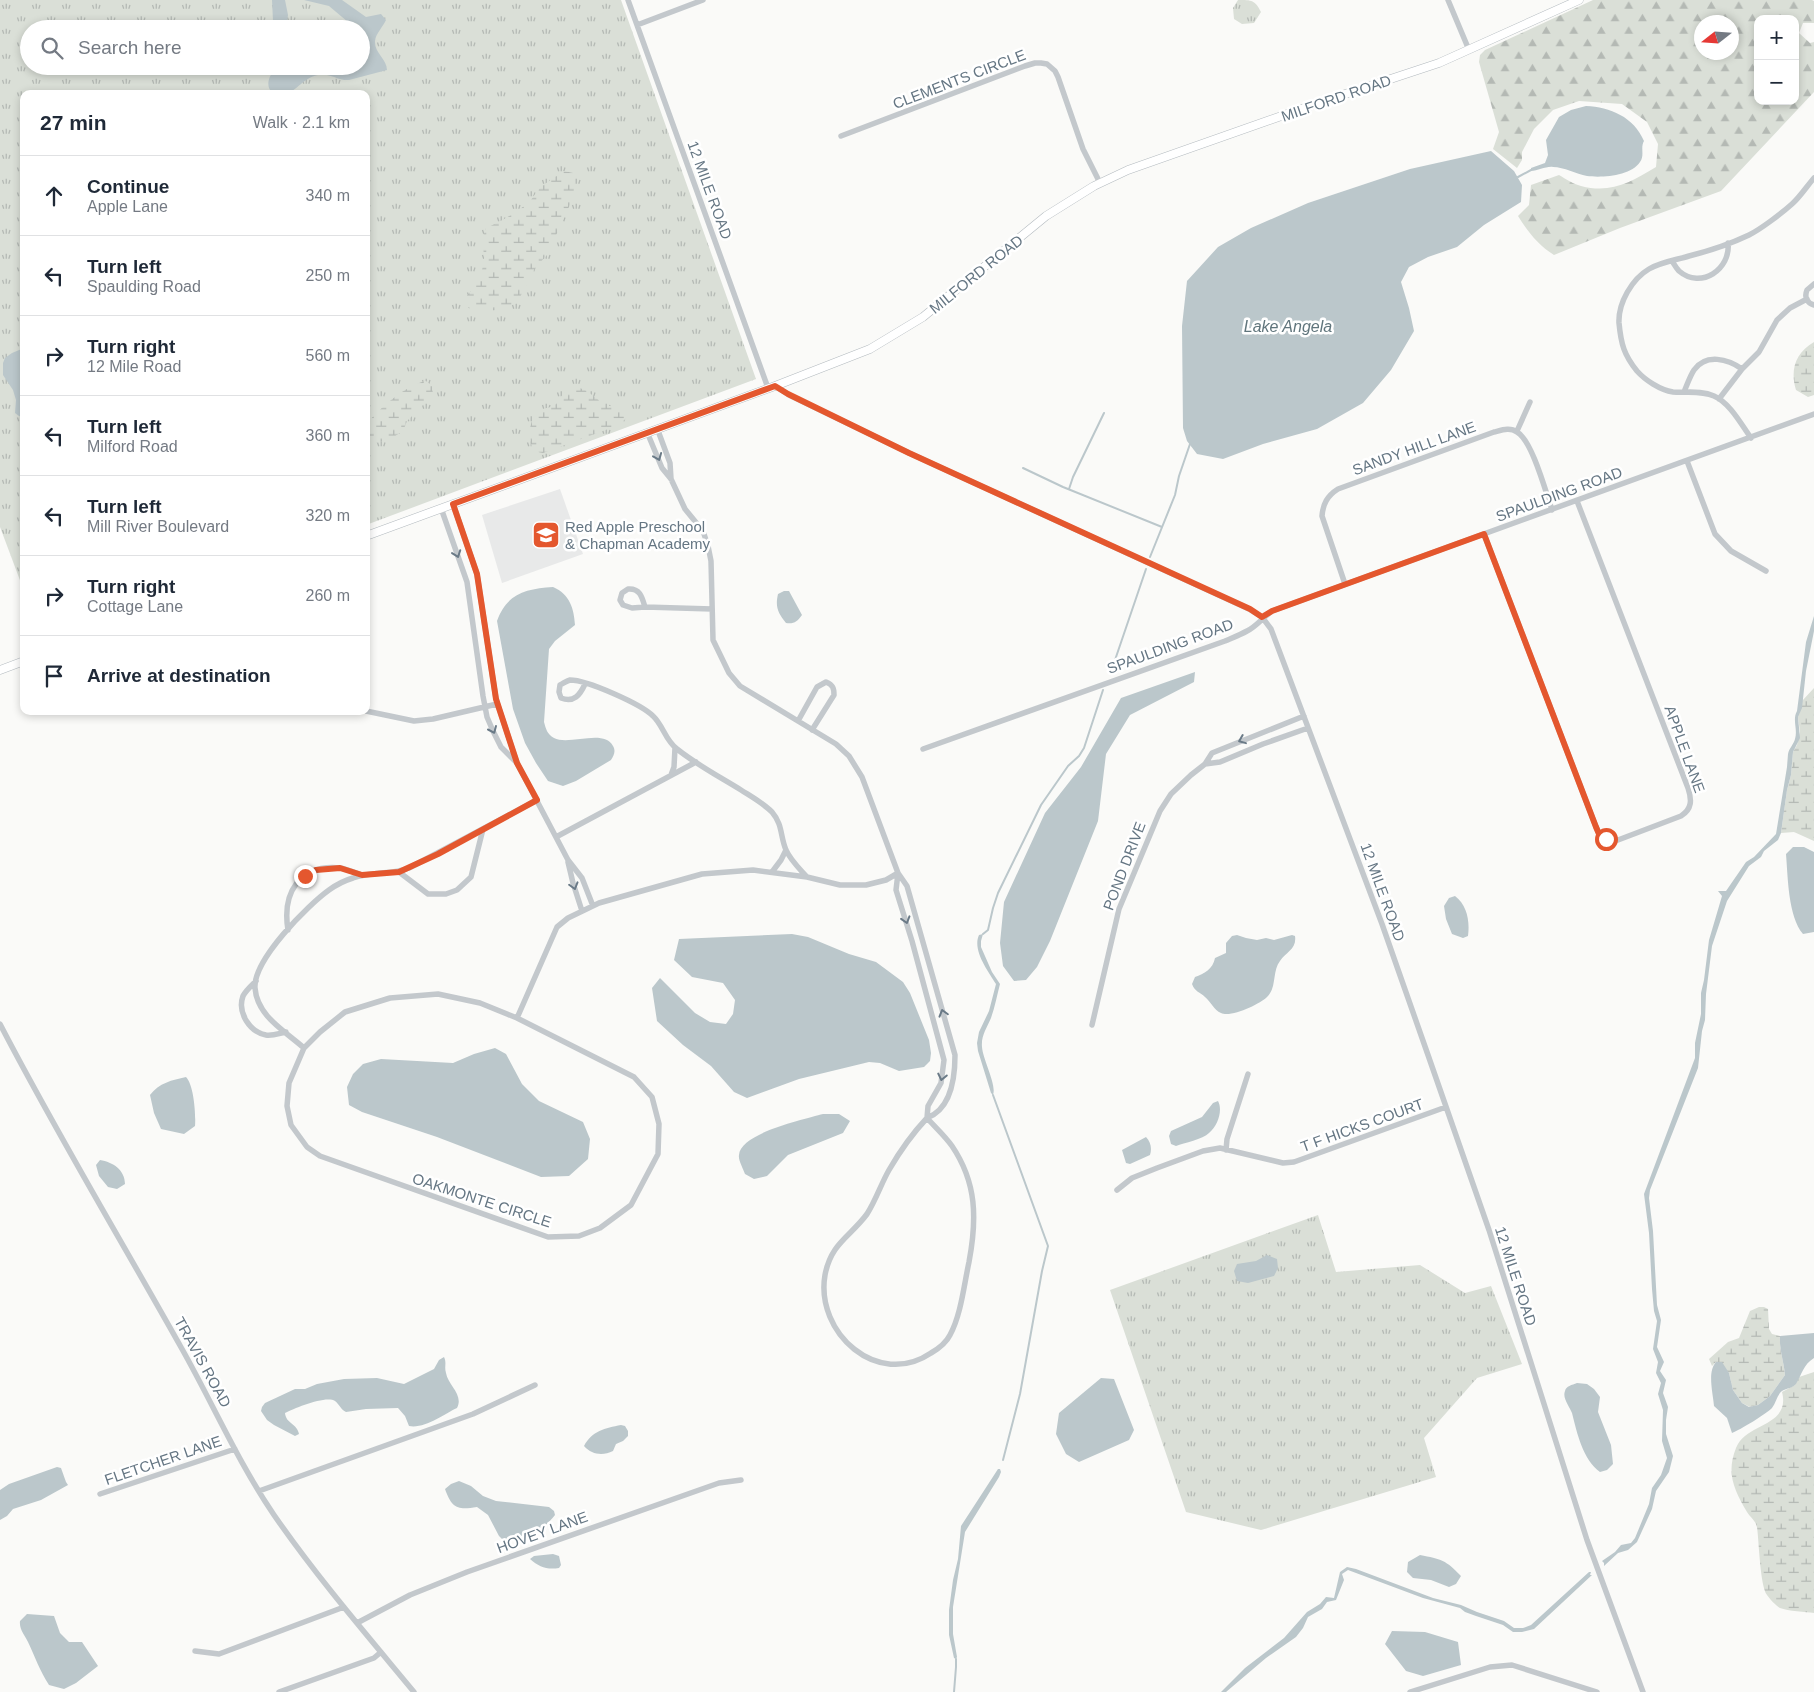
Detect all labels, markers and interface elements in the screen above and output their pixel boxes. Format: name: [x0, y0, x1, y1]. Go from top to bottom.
north arrow: [1694, 15, 1739, 60]
map controls: [1754, 15, 1799, 105]
button: +: [1754, 15, 1799, 60]
search box: [20, 20, 370, 75]
icon: search: [38, 34, 66, 62]
text: Search here: [78, 37, 182, 58]
street label: CLEMENTS CIRCLE: [890, 46, 1028, 112]
button: −: [1754, 60, 1799, 105]
street label: MILFORD ROAD: [1279, 71, 1393, 125]
text: 27 min: [40, 111, 107, 134]
text: Walk · 2.1 km: [253, 114, 350, 131]
street label: 12 MILE ROAD: [684, 139, 736, 242]
text: Continue: [87, 176, 169, 197]
icon: ahead: [40, 182, 68, 210]
text: 340 m: [306, 187, 350, 204]
text: Apple Lane: [87, 198, 168, 215]
street label: MILFORD ROAD: [926, 231, 1026, 317]
text: Turn left: [87, 256, 162, 277]
icon: left: [40, 262, 68, 290]
text: 250 m: [306, 267, 350, 284]
text: Spaulding Road: [87, 278, 201, 295]
water label: Lake Angela: [1244, 318, 1332, 335]
text: Turn right: [87, 336, 175, 357]
icon: right: [40, 342, 68, 370]
text: 560 m: [306, 347, 350, 364]
text: 12 Mile Road: [87, 358, 181, 375]
text: Turn left: [87, 416, 162, 437]
street label: SANDY HILL LANE: [1350, 418, 1478, 478]
icon: left: [40, 422, 68, 450]
text: 360 m: [306, 427, 350, 444]
text: Milford Road: [87, 438, 178, 455]
one-way arrow: [651, 452, 662, 461]
street label: SPAULDING ROAD: [1494, 463, 1625, 525]
text: Turn left: [87, 496, 162, 517]
icon: left: [40, 502, 68, 530]
text: 320 m: [306, 507, 350, 524]
text: Mill River Boulevard: [87, 518, 229, 535]
place label: Red Apple Preschool & Chapman Academy: [565, 518, 711, 552]
school or university icon: Red Apple Preschool & Chapman Academy: [531, 520, 561, 550]
one-way arrow: [451, 549, 461, 558]
text: Turn right: [87, 576, 175, 597]
icon: right: [40, 582, 68, 610]
text: 260 m: [306, 587, 350, 604]
text: Cottage Lane: [87, 598, 183, 615]
street label: SPAULDING ROAD: [1105, 615, 1236, 677]
icon: arrive: [40, 662, 68, 690]
text: Arrive at destination: [87, 665, 271, 686]
street label: APPLE LANE: [1661, 703, 1709, 795]
one-way arrow: [486, 725, 497, 734]
one-way arrow: [1238, 734, 1247, 745]
street label: POND DRIVE: [1099, 819, 1149, 913]
route start: [1595, 828, 1618, 851]
street label: 12 MILE ROAD: [1357, 841, 1409, 944]
route end: [294, 865, 317, 888]
one-way arrow: [569, 881, 579, 889]
one-way arrow: [900, 915, 910, 924]
one-way arrow: [938, 1009, 948, 1017]
one-way arrow: [937, 1073, 948, 1082]
street label: T F HICKS COURT: [1298, 1095, 1426, 1155]
street label: OAKMONTE CIRCLE: [410, 1170, 554, 1230]
street label: 12 MILE ROAD: [1492, 1224, 1540, 1328]
street label: TRAVIS ROAD: [171, 1314, 235, 1410]
street label: FLETCHER LANE: [102, 1432, 224, 1488]
street label: HOVEY LANE: [494, 1508, 590, 1556]

